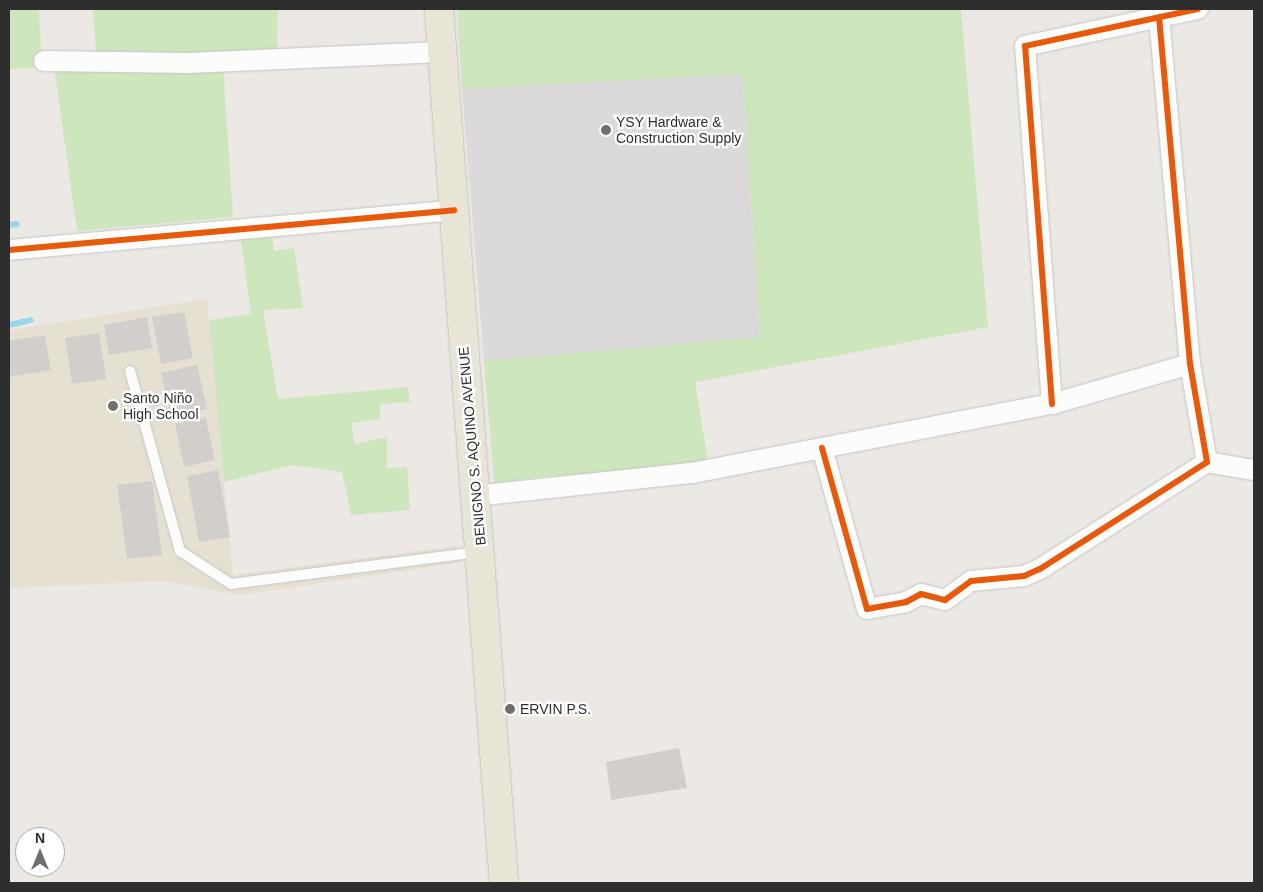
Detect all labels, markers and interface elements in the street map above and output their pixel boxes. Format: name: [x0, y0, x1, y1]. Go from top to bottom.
place label: YSY Hardware & Construction Supply: [616, 114, 741, 146]
marker: YSY Hardware & Construction Supply: [600, 124, 612, 136]
street label: BENIGNO S. AQUINO AVENUE: [455, 345, 489, 547]
place label: Santo Niño High School: [123, 390, 198, 422]
marker: Santo Niño High School: [107, 400, 119, 412]
place label: ERVIN P.S.: [520, 701, 591, 717]
marker: ERVIN P.S.: [504, 703, 516, 715]
north arrow: [15, 827, 65, 877]
text: N: [35, 830, 45, 846]

